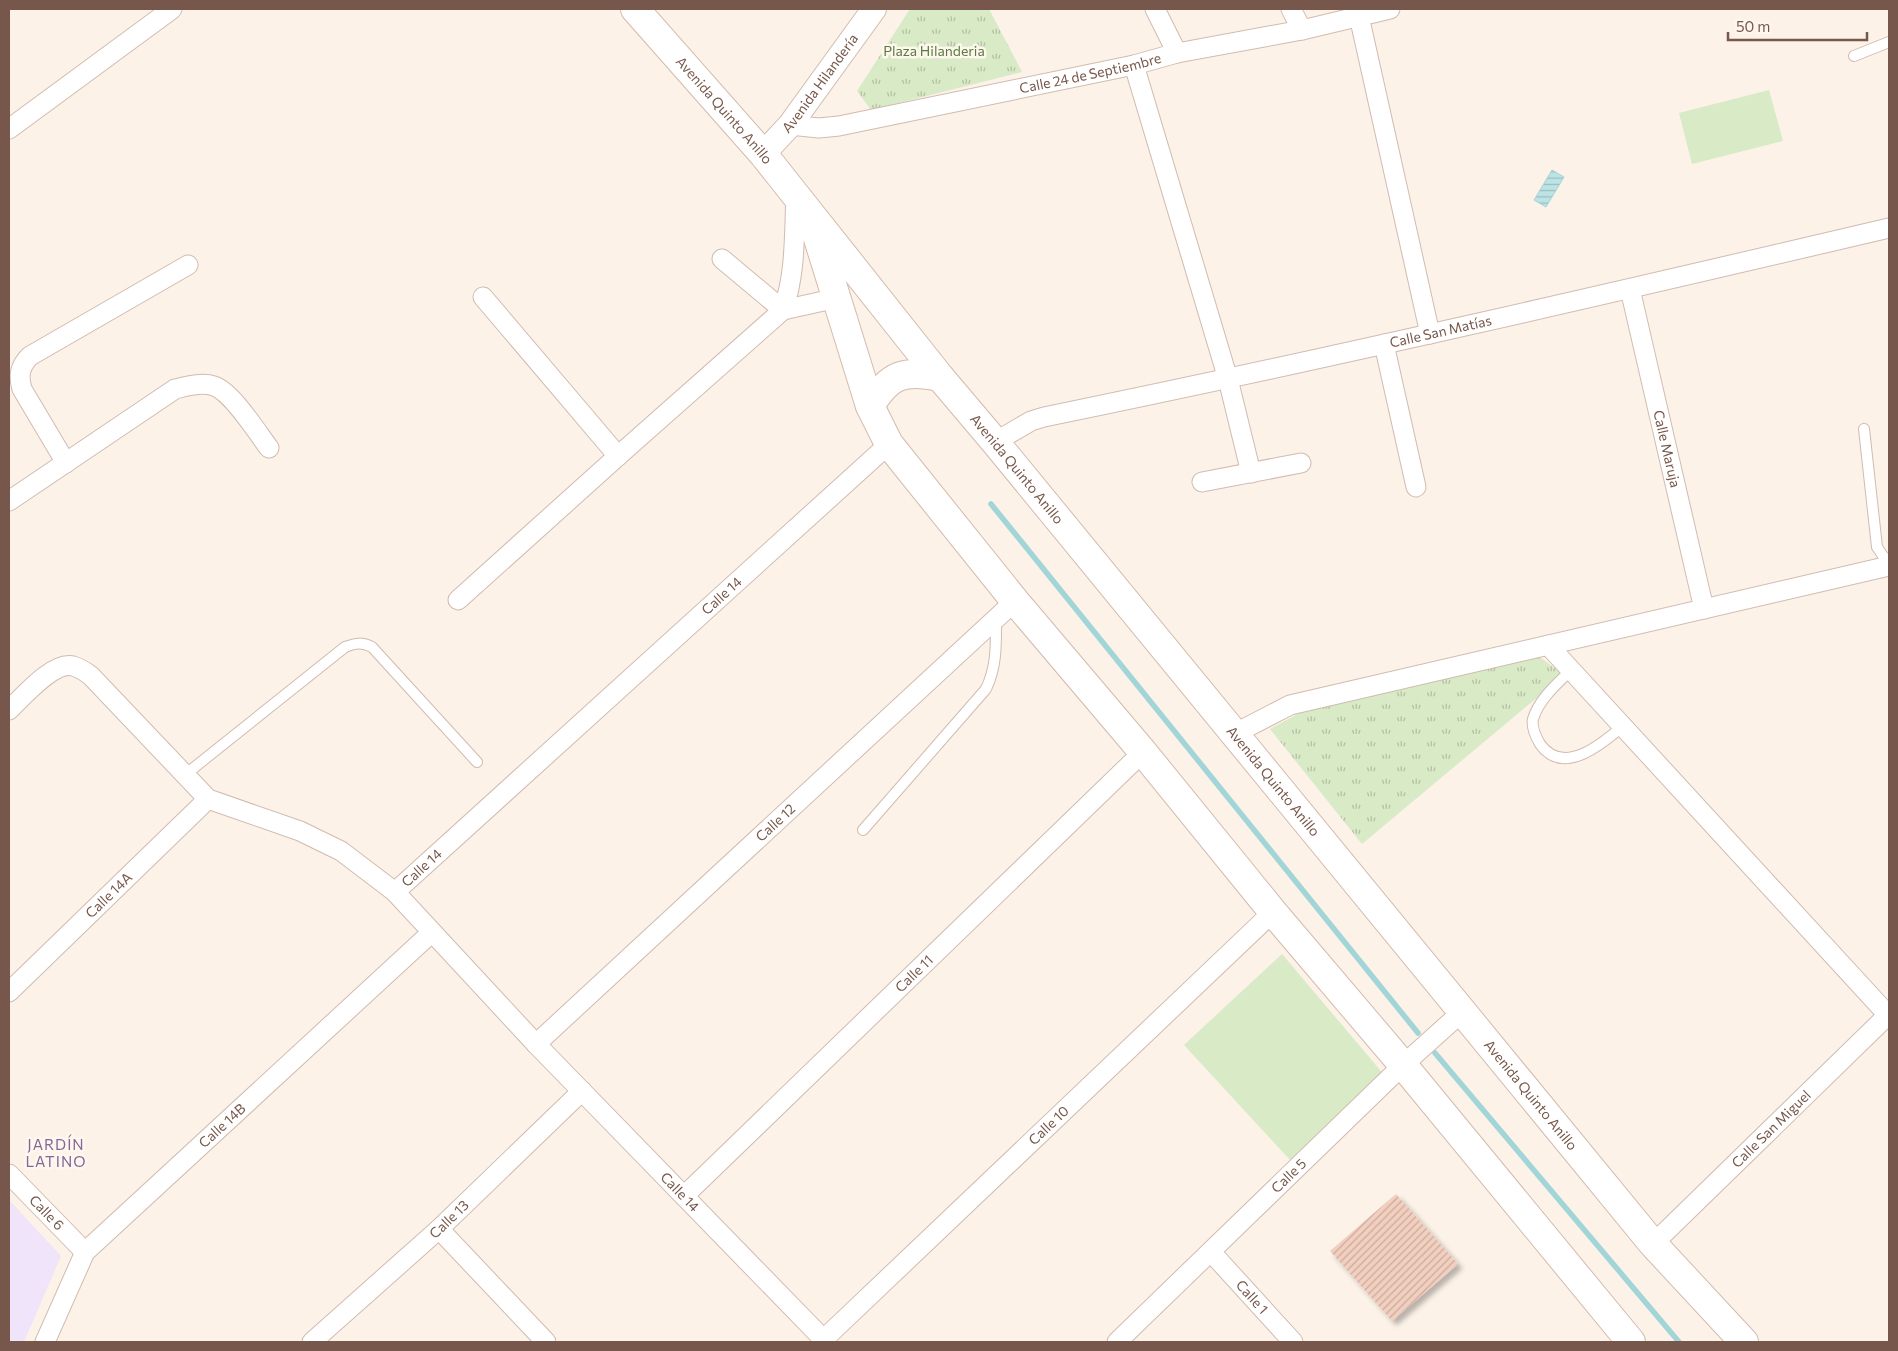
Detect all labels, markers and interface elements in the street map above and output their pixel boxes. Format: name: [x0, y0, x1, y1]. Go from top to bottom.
scale bar: [1728, 10, 1867, 42]
text: 50 m: [1736, 17, 1770, 35]
street label: Avenida Hilandería: [778, 30, 861, 136]
park label: Plaza Hilanderia: [883, 42, 985, 59]
street label: Calle 24 de Septiembre: [1018, 49, 1163, 96]
street label: Avenida Quinto Anillo: [673, 53, 777, 167]
street label: Calle San Matías: [1388, 311, 1493, 351]
street label: Calle Maruja: [1650, 408, 1685, 489]
street label: Avenida Quinto Anillo: [967, 410, 1068, 527]
street label: Calle 14: [698, 572, 745, 618]
street label: Avenida Quinto Anillo: [1223, 722, 1324, 839]
street label: Calle 12: [752, 800, 799, 845]
street label: Calle 14: [398, 844, 445, 890]
street label: Calle 14A: [82, 868, 135, 921]
street label: Calle 11: [891, 951, 936, 995]
street label: Avenida Quinto Anillo: [1481, 1036, 1581, 1153]
street label: Calle San Miguel: [1728, 1086, 1814, 1171]
street label: Calle 14B: [195, 1099, 249, 1151]
street label: Calle 10: [1025, 1102, 1072, 1148]
district label: JARDÍN LATINO: [25, 1134, 87, 1170]
street label: Calle 5: [1267, 1155, 1309, 1196]
street label: Calle 14: [657, 1168, 704, 1215]
street label: Calle 6: [26, 1191, 68, 1234]
street label: Calle 13: [426, 1196, 472, 1242]
street label: Calle 1: [1233, 1276, 1272, 1317]

